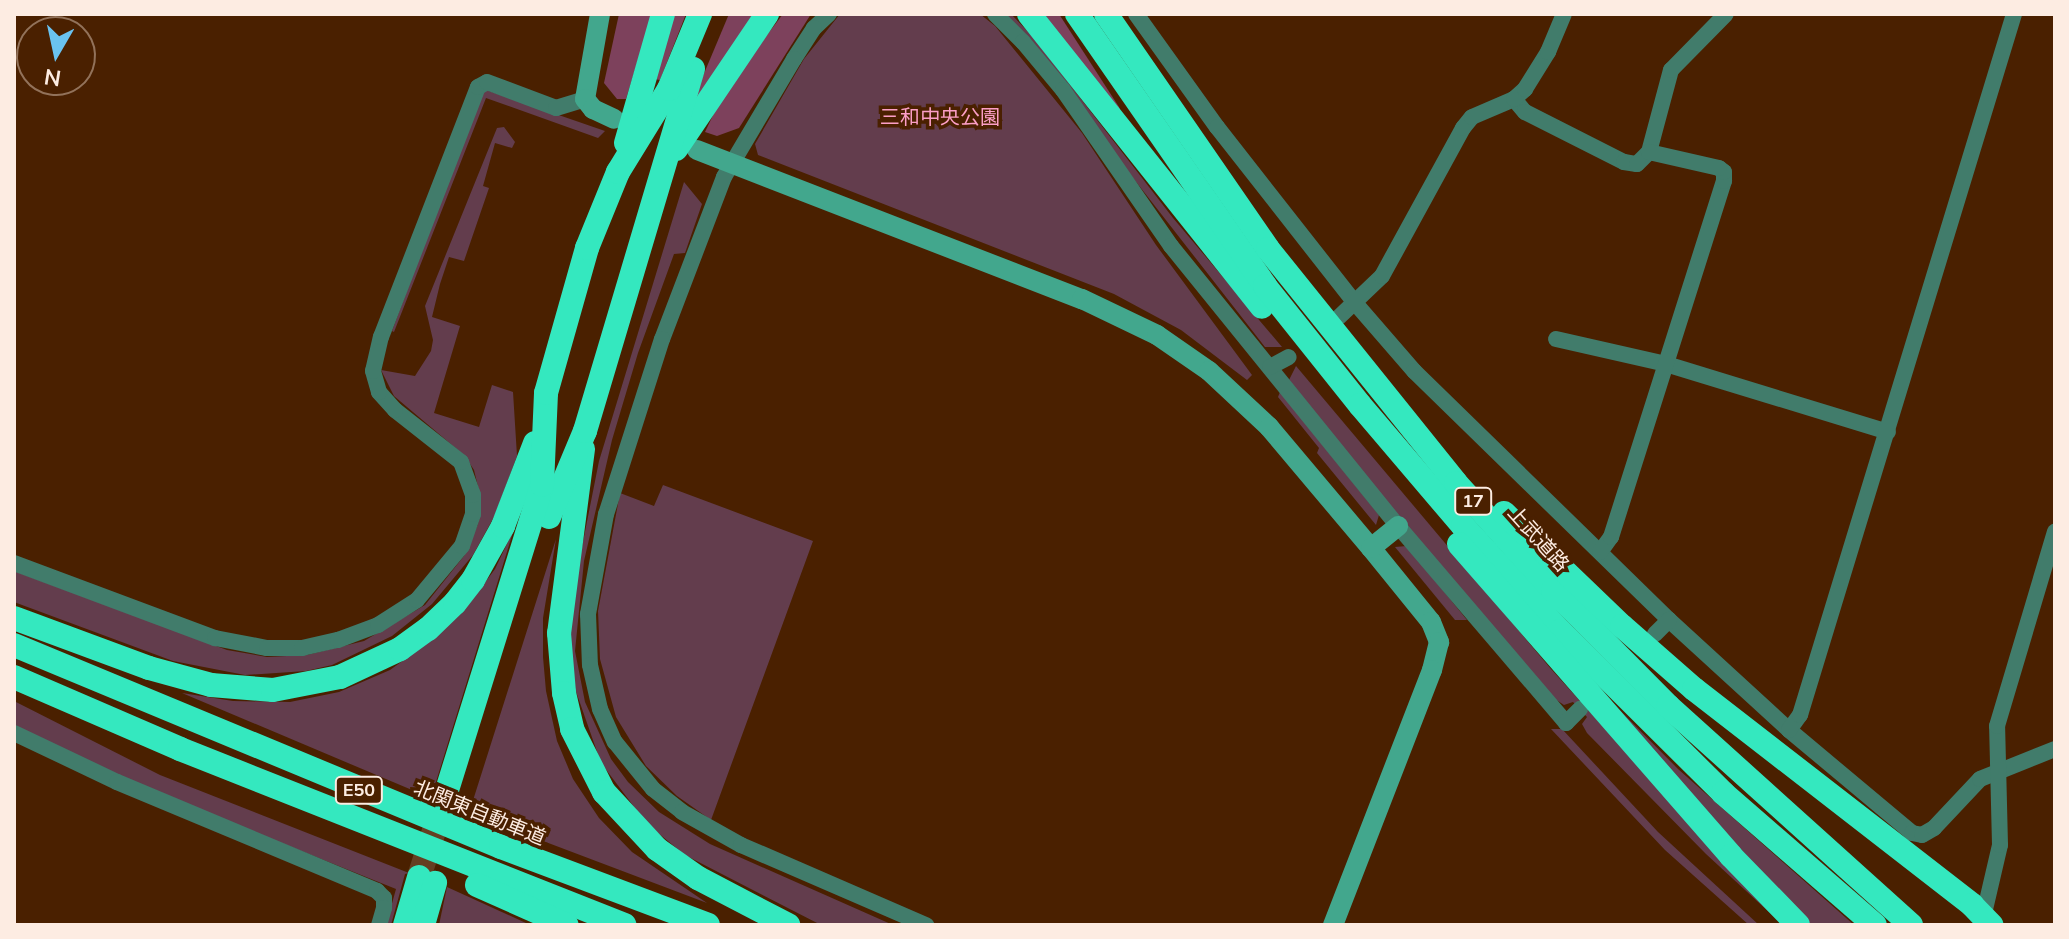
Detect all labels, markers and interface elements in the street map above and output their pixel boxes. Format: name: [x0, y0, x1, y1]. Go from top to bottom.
north arrow: [16, 16, 96, 96]
text: N: [42, 63, 63, 93]
park label: 三和中央公園: [880, 104, 1000, 128]
road number: 17: [1453, 487, 1493, 515]
street label: 上武道路: [1503, 500, 1575, 576]
street label: 北関東自動車道: [411, 775, 549, 849]
road number: E50: [333, 776, 385, 804]

